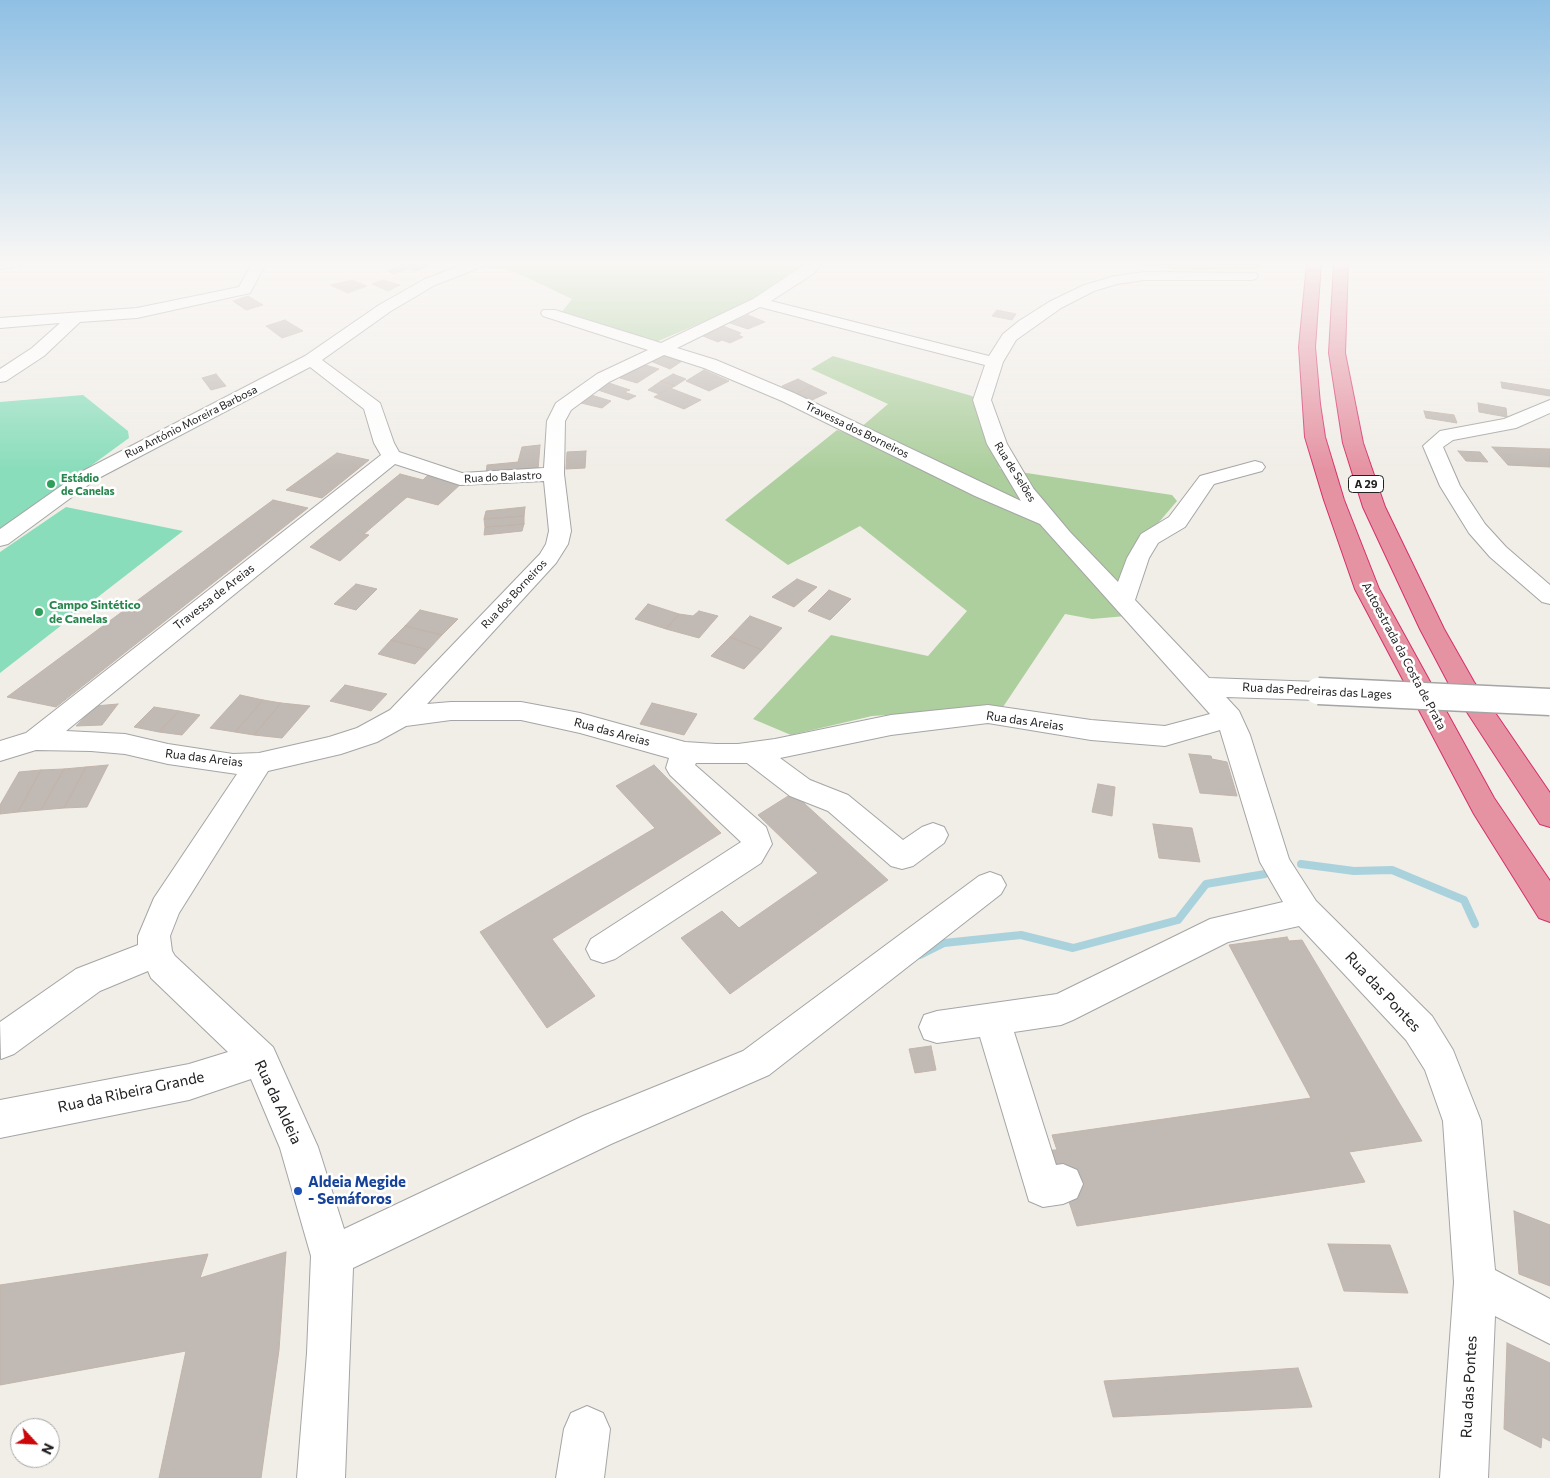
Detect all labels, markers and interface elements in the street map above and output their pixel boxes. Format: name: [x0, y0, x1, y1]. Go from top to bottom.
street label: Rua António Moreira Barbosa: [122, 383, 260, 461]
street label: Travessa dos Borneiros: [803, 399, 911, 461]
street label: Rua de Selões: [991, 440, 1039, 504]
street label: Rua do Balastro: [464, 468, 542, 486]
place label: Estádio de Canelas: [61, 471, 115, 497]
road number: A 29: [1348, 476, 1384, 492]
marker: Estádio de Canelas: [45, 478, 57, 490]
street label: Rua dos Borneiros: [479, 557, 549, 631]
street label: Travessa de Areias: [171, 561, 257, 633]
street label: Autoestrada da Costa de Prata: [1359, 580, 1449, 732]
place label: Campo Sintético de Canelas: [49, 598, 141, 626]
marker: Campo Sintético de Canelas: [33, 606, 45, 618]
street label: Rua das Pedreiras das Lages: [1242, 680, 1392, 702]
street label: Rua das Areias: [985, 708, 1065, 734]
street label: Rua das Areias: [572, 715, 652, 749]
street label: Rua das Areias: [164, 746, 244, 770]
street label: Rua das Pontes: [1341, 948, 1425, 1036]
street label: Rua da Aldeia: [251, 1057, 305, 1147]
street label: Rua da Ribeira Grande: [56, 1068, 206, 1116]
place label: Aldeia Megide - Semáforos: [308, 1173, 406, 1208]
marker: Aldeia Megide - Semáforos: [292, 1185, 304, 1197]
street label: Rua das Pontes: [1457, 1335, 1481, 1439]
north arrow: [10, 1418, 60, 1468]
text: N: [38, 1441, 58, 1457]

